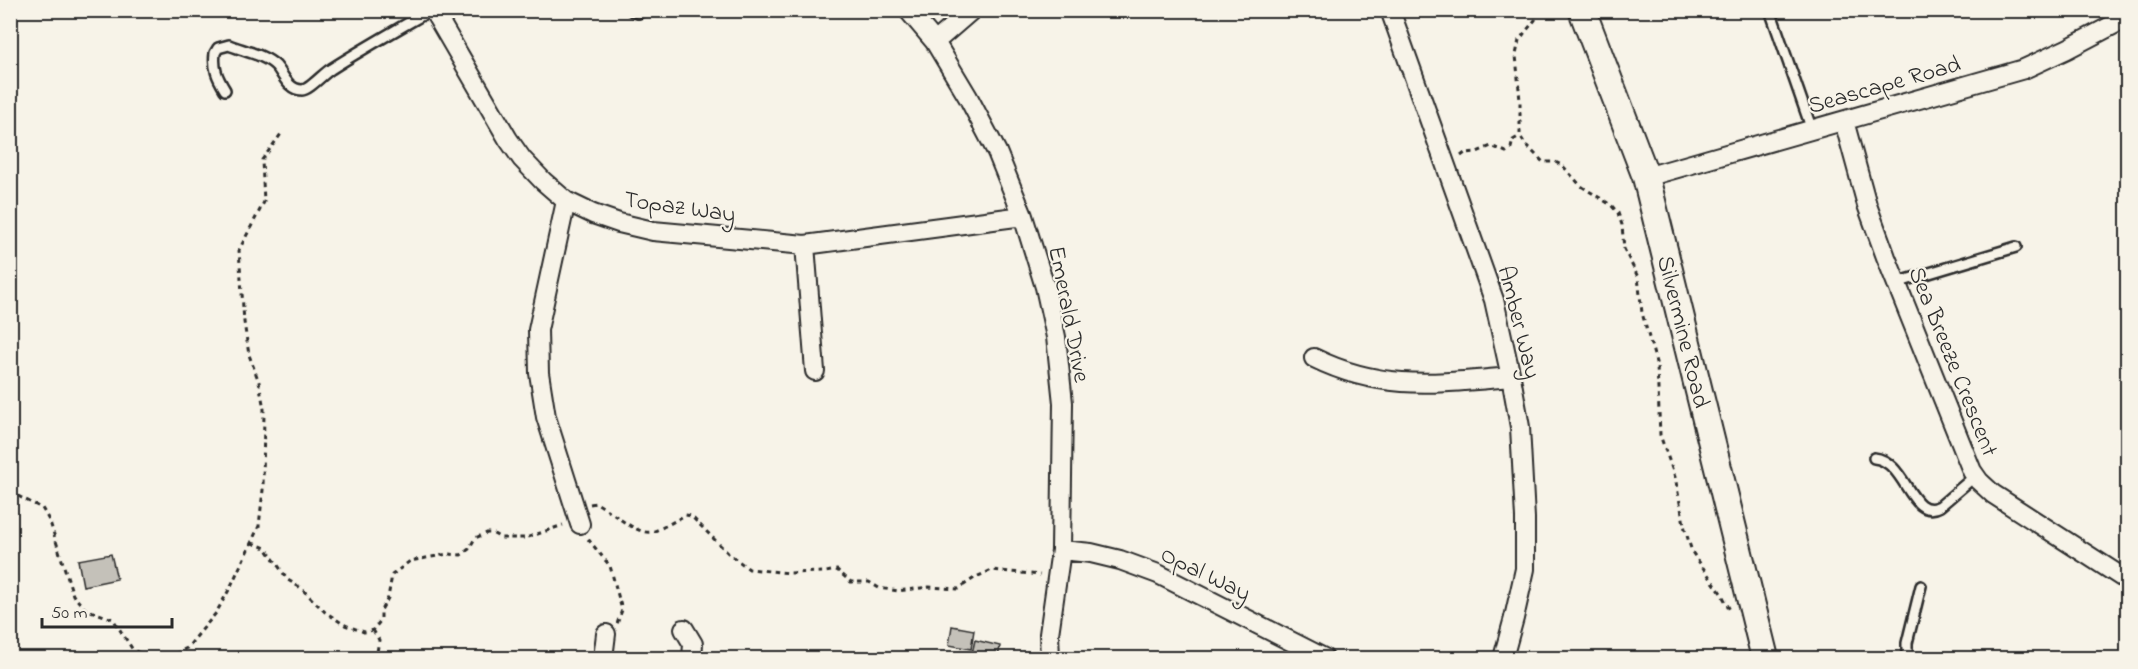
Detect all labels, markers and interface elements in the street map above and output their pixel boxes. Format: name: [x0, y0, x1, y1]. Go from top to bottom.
street label: Seascape Road: [1804, 48, 1965, 125]
street label: Topaz Way: [621, 183, 738, 235]
street label: Emerald Drive: [1037, 243, 1098, 386]
street label: Silvermine Road: [1646, 252, 1718, 412]
street label: Amber Way: [1486, 262, 1548, 383]
street label: Sea Breeze Crescent: [1898, 262, 2006, 462]
street label: Opal Way: [1153, 538, 1256, 613]
scale bar: [42, 591, 172, 629]
text: 50 m: [51, 601, 88, 627]

